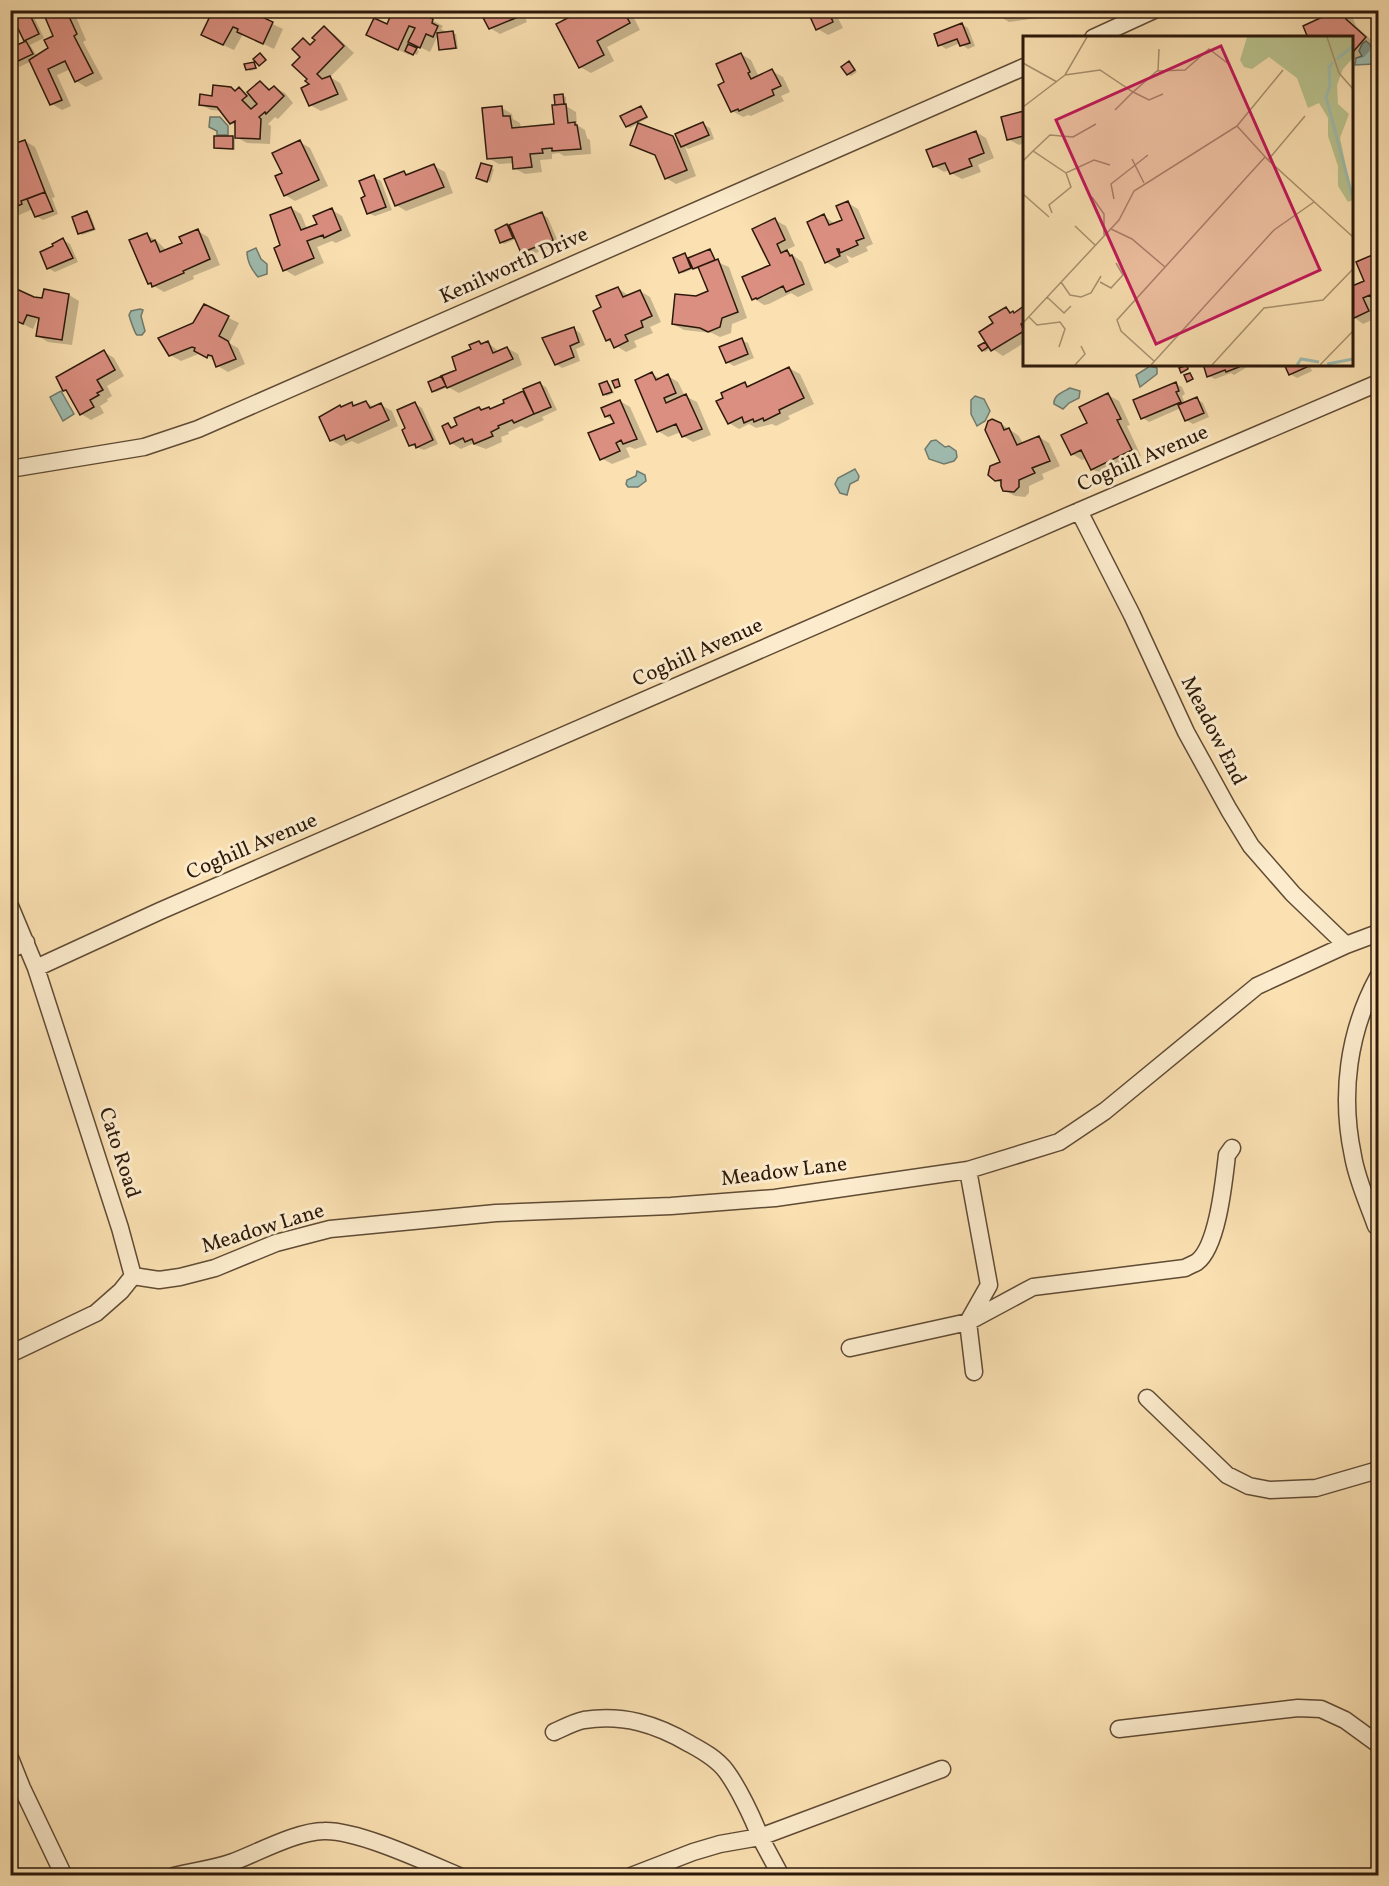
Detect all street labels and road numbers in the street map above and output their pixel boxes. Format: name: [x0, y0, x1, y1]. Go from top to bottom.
street label: Kenilworth Drive: [435, 220, 593, 312]
street label: Coghill Avenue: [1073, 418, 1213, 500]
street label: Coghill Avenue: [628, 611, 768, 695]
street label: Meadow End: [1173, 671, 1253, 791]
street label: Coghill Avenue: [182, 806, 322, 888]
street label: Cato Road: [91, 1104, 147, 1202]
street label: Meadow Lane: [719, 1150, 849, 1194]
street label: Meadow Lane: [198, 1197, 328, 1261]

